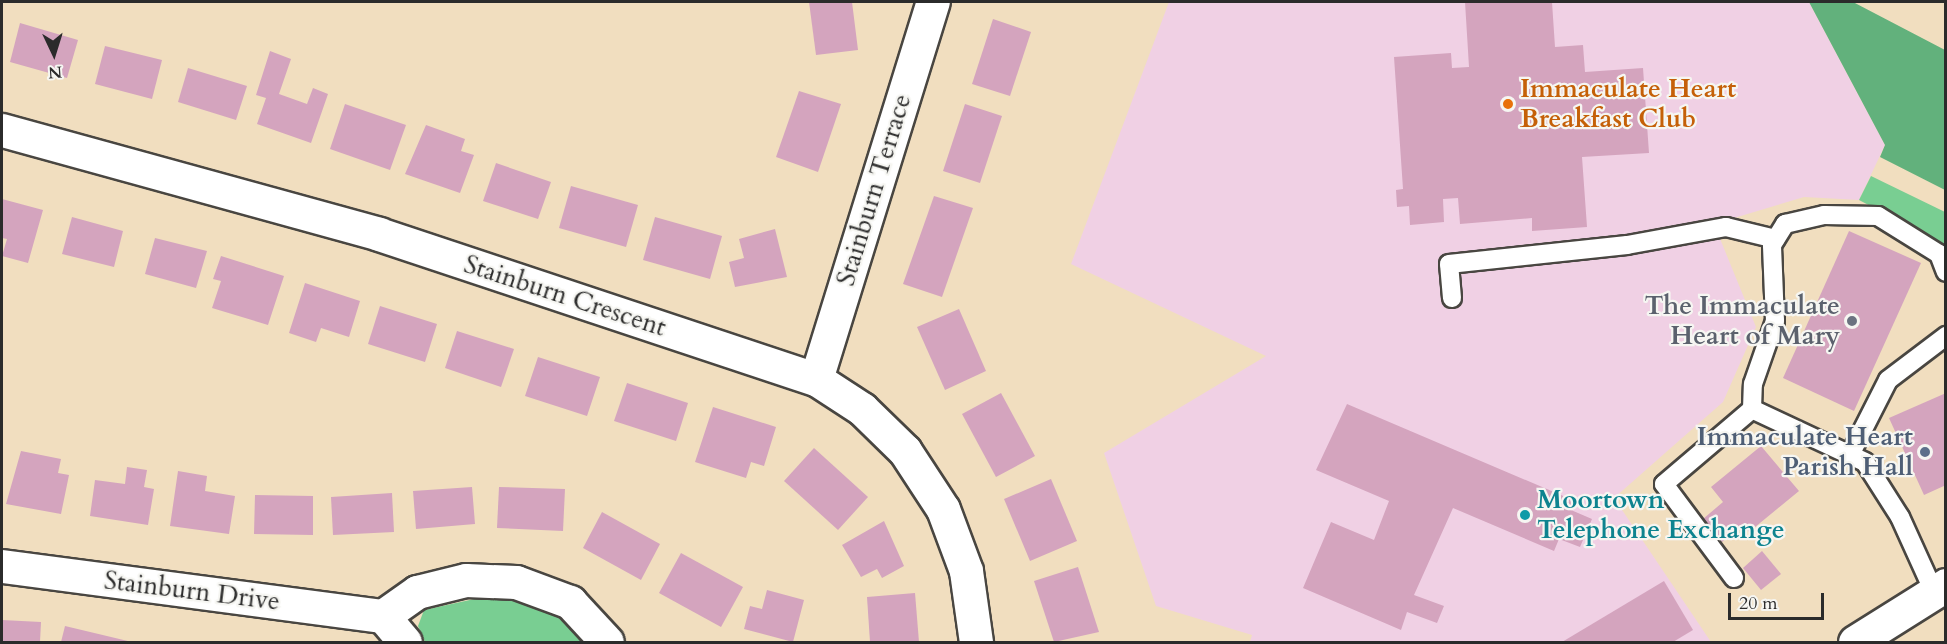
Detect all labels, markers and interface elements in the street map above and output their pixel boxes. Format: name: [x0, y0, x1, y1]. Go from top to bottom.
north arrow: [24, 24, 84, 84]
text: N: [48, 60, 63, 83]
place label: Immaculate Heart Breakfast Club: [1520, 73, 1736, 134]
street label: Stainburn Terrace: [830, 90, 918, 290]
marker: Immaculate Heart Breakfast Club: [1501, 97, 1515, 111]
street label: Stainburn Crescent: [460, 249, 670, 343]
place label: The Immaculate Heart of Mary: [1645, 290, 1840, 352]
marker: The Immaculate Heart of Mary: [1845, 314, 1859, 328]
place label: Immaculate Heart Parish Hall: [1697, 421, 1913, 482]
marker: Immaculate Heart Parish Hall: [1918, 445, 1932, 459]
place label: Moortown Telephone Exchange: [1537, 484, 1785, 546]
marker: Moortown Telephone Exchange: [1518, 508, 1532, 522]
street label: Stainburn Drive: [102, 565, 282, 617]
scale bar: [1731, 581, 1827, 619]
text: 20 m: [1739, 591, 1778, 616]

